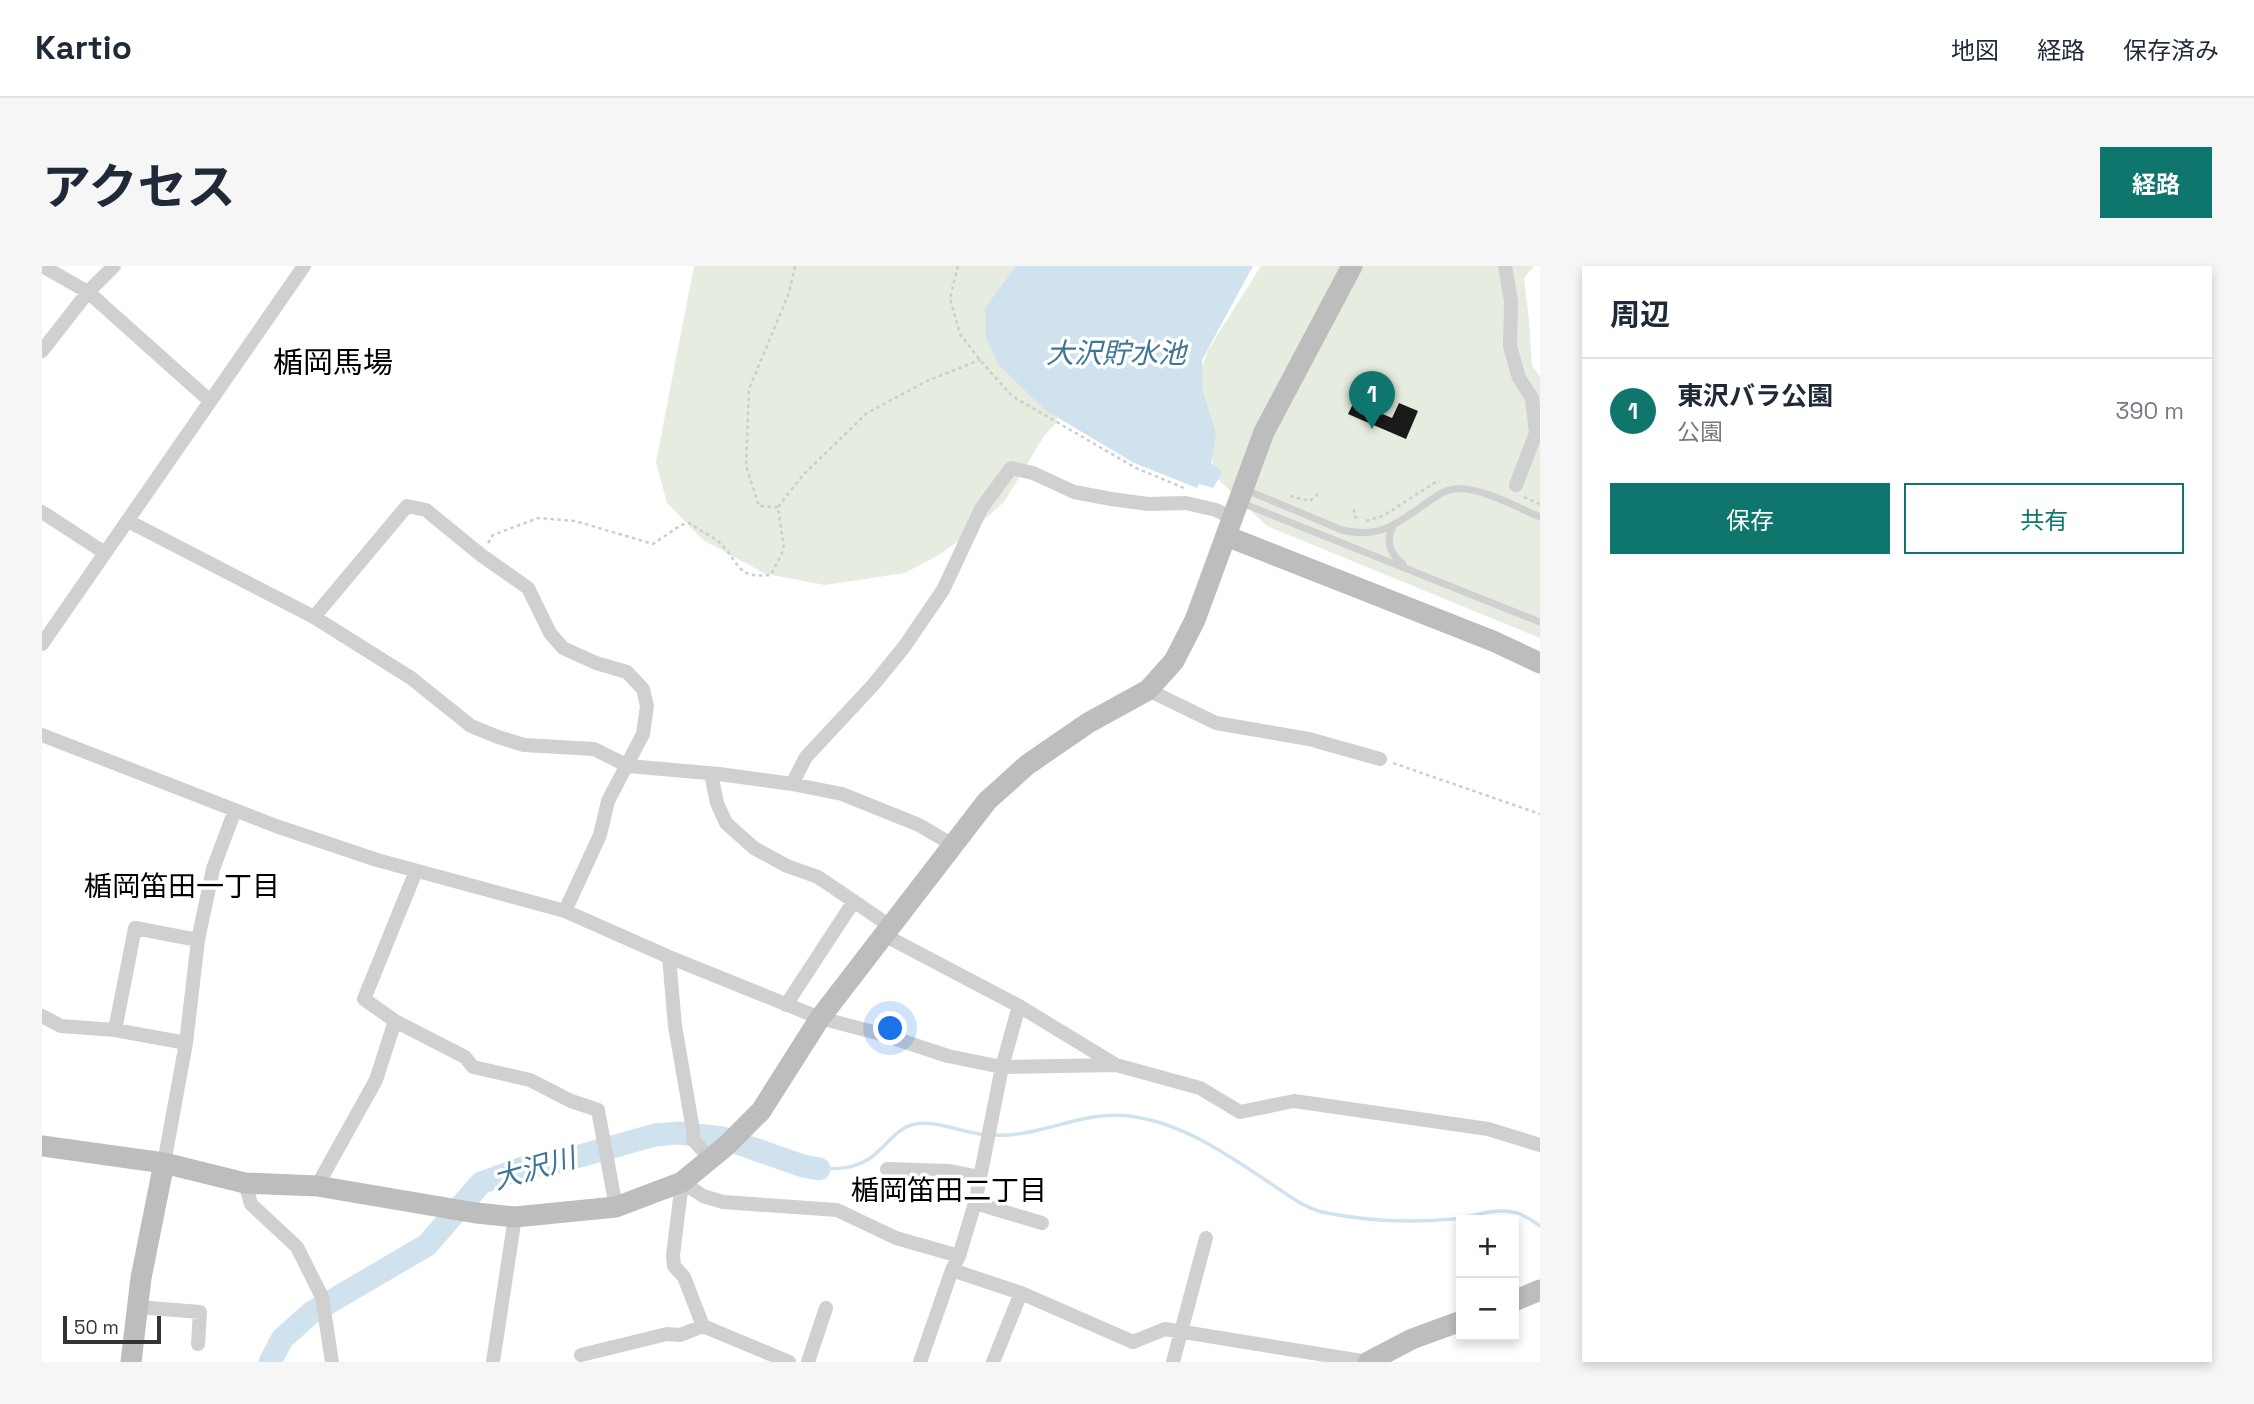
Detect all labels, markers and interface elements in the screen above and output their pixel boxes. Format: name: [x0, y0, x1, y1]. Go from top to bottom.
text: Kartio: [35, 27, 132, 69]
text: 地図: [1951, 35, 1999, 66]
text: 経路: [2037, 35, 2085, 66]
text: 保存済み: [2123, 35, 2219, 66]
button: 経路: [2100, 147, 2212, 218]
text: アクセス: [42, 156, 236, 218]
text: 周辺: [1610, 295, 1670, 334]
water label: 大沢貯水池: [1046, 335, 1189, 371]
district label: 楯岡馬場: [273, 343, 393, 382]
pin: 1: [1349, 371, 1395, 429]
text: 東沢バラ公園: [1677, 379, 1833, 413]
text: 1: [1628, 396, 1638, 426]
text: 390 m: [2116, 396, 2184, 426]
text: 公園: [1677, 417, 1723, 447]
button: 保存: [1610, 483, 1890, 554]
button: 共有: [1904, 483, 2184, 554]
district label: 楯岡笛田一丁目: [84, 868, 280, 904]
your location: [873, 1011, 907, 1045]
water label: 大沢川: [489, 1138, 582, 1197]
district label: 楯岡笛田二丁目: [851, 1172, 1047, 1208]
map controls: [1456, 1215, 1519, 1341]
button: +: [1456, 1215, 1519, 1278]
button: −: [1456, 1278, 1519, 1341]
scale bar: [63, 1313, 161, 1345]
text: 50 m: [74, 1315, 119, 1340]

